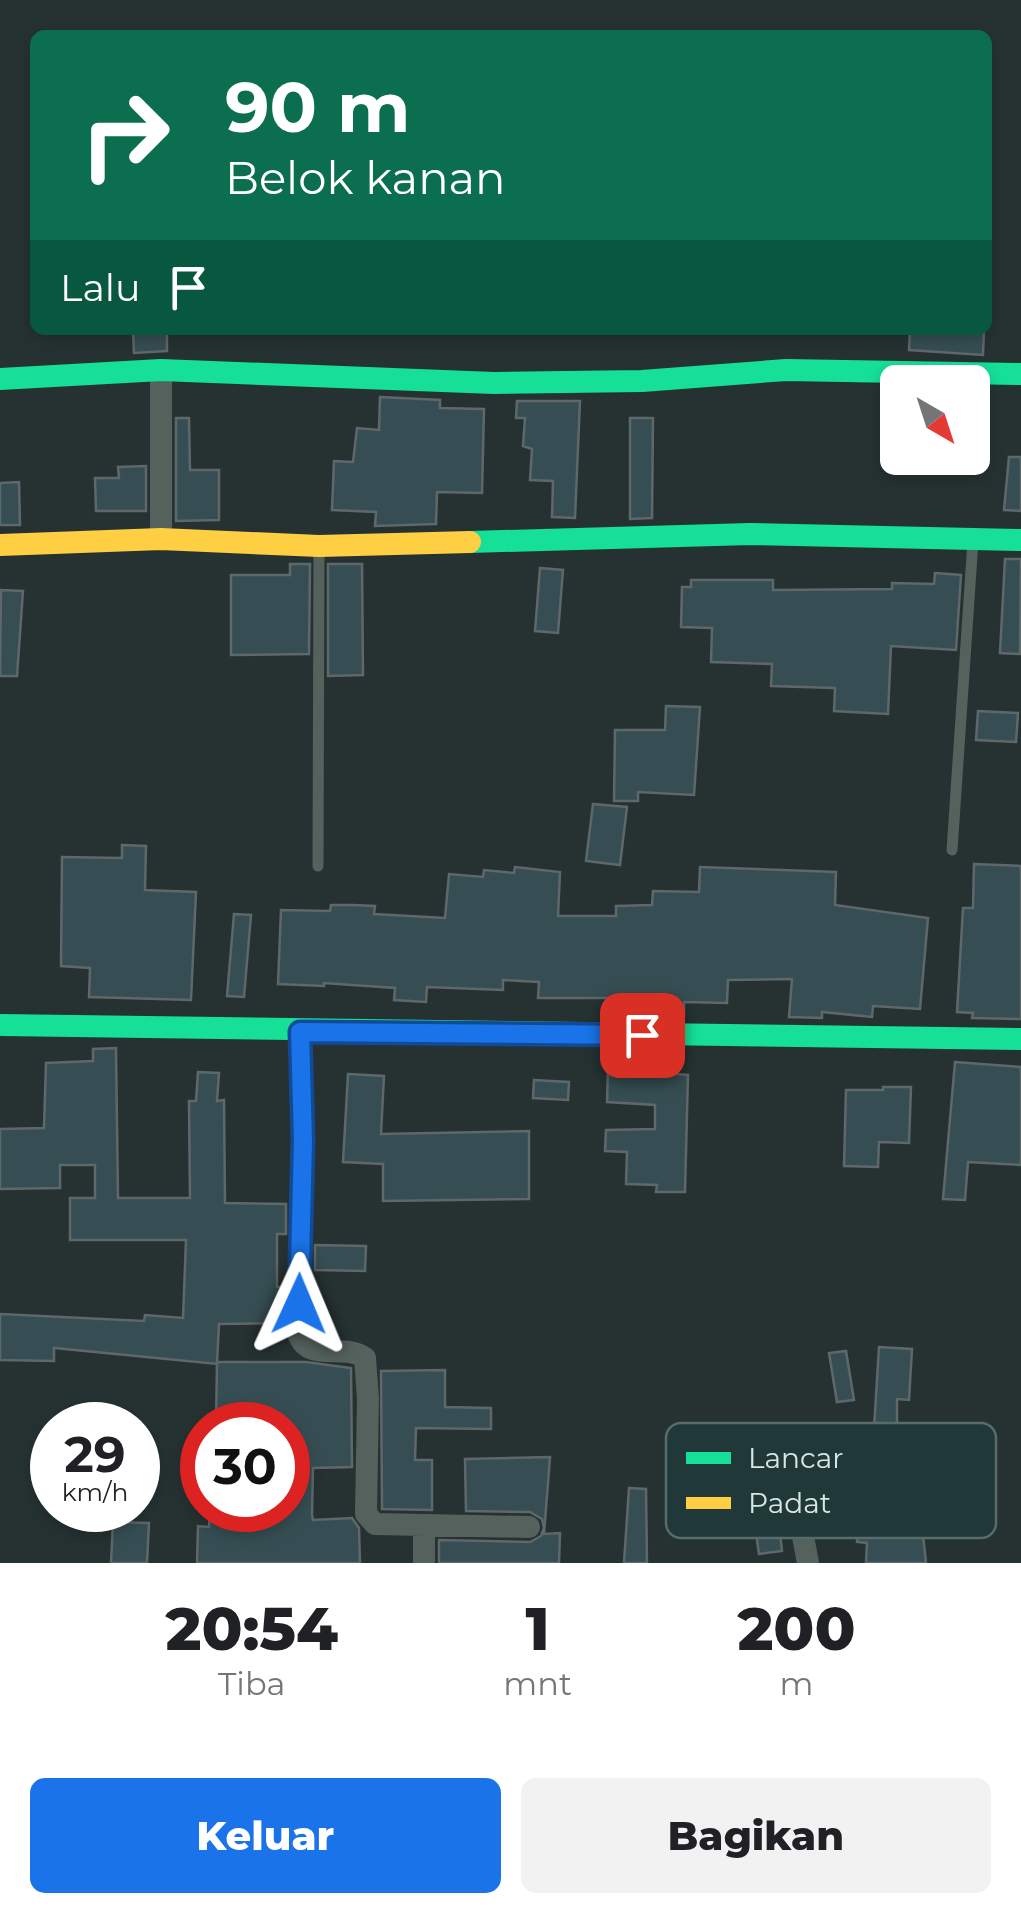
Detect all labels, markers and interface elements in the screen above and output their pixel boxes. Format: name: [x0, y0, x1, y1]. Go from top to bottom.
text: 90 m: [225, 64, 410, 150]
icon: right: [60, 70, 190, 200]
text: Belok kanan: [225, 150, 506, 205]
icon: arrive: [161, 260, 216, 315]
text: Lalu: [60, 264, 141, 311]
north arrow: [880, 365, 990, 475]
map controls: [880, 365, 990, 475]
pin: [600, 993, 685, 1078]
icon: arrive: [615, 1008, 670, 1063]
position arrow: [247, 1252, 351, 1356]
speed limit sign: 30: [180, 1402, 310, 1532]
legend: [666, 1423, 996, 1538]
text: 29: [64, 1424, 126, 1485]
text: Lancar: [748, 1441, 843, 1475]
text: km/h: [62, 1477, 128, 1507]
text: Padat: [748, 1486, 831, 1520]
text: 20:54: [165, 1592, 338, 1665]
text: 1: [525, 1592, 550, 1665]
text: 200: [737, 1592, 856, 1665]
text: Tiba: [218, 1664, 285, 1703]
text: mnt: [503, 1664, 572, 1703]
text: m: [779, 1664, 813, 1703]
button: Keluar: [30, 1778, 501, 1893]
button: Bagikan: [521, 1778, 991, 1893]

